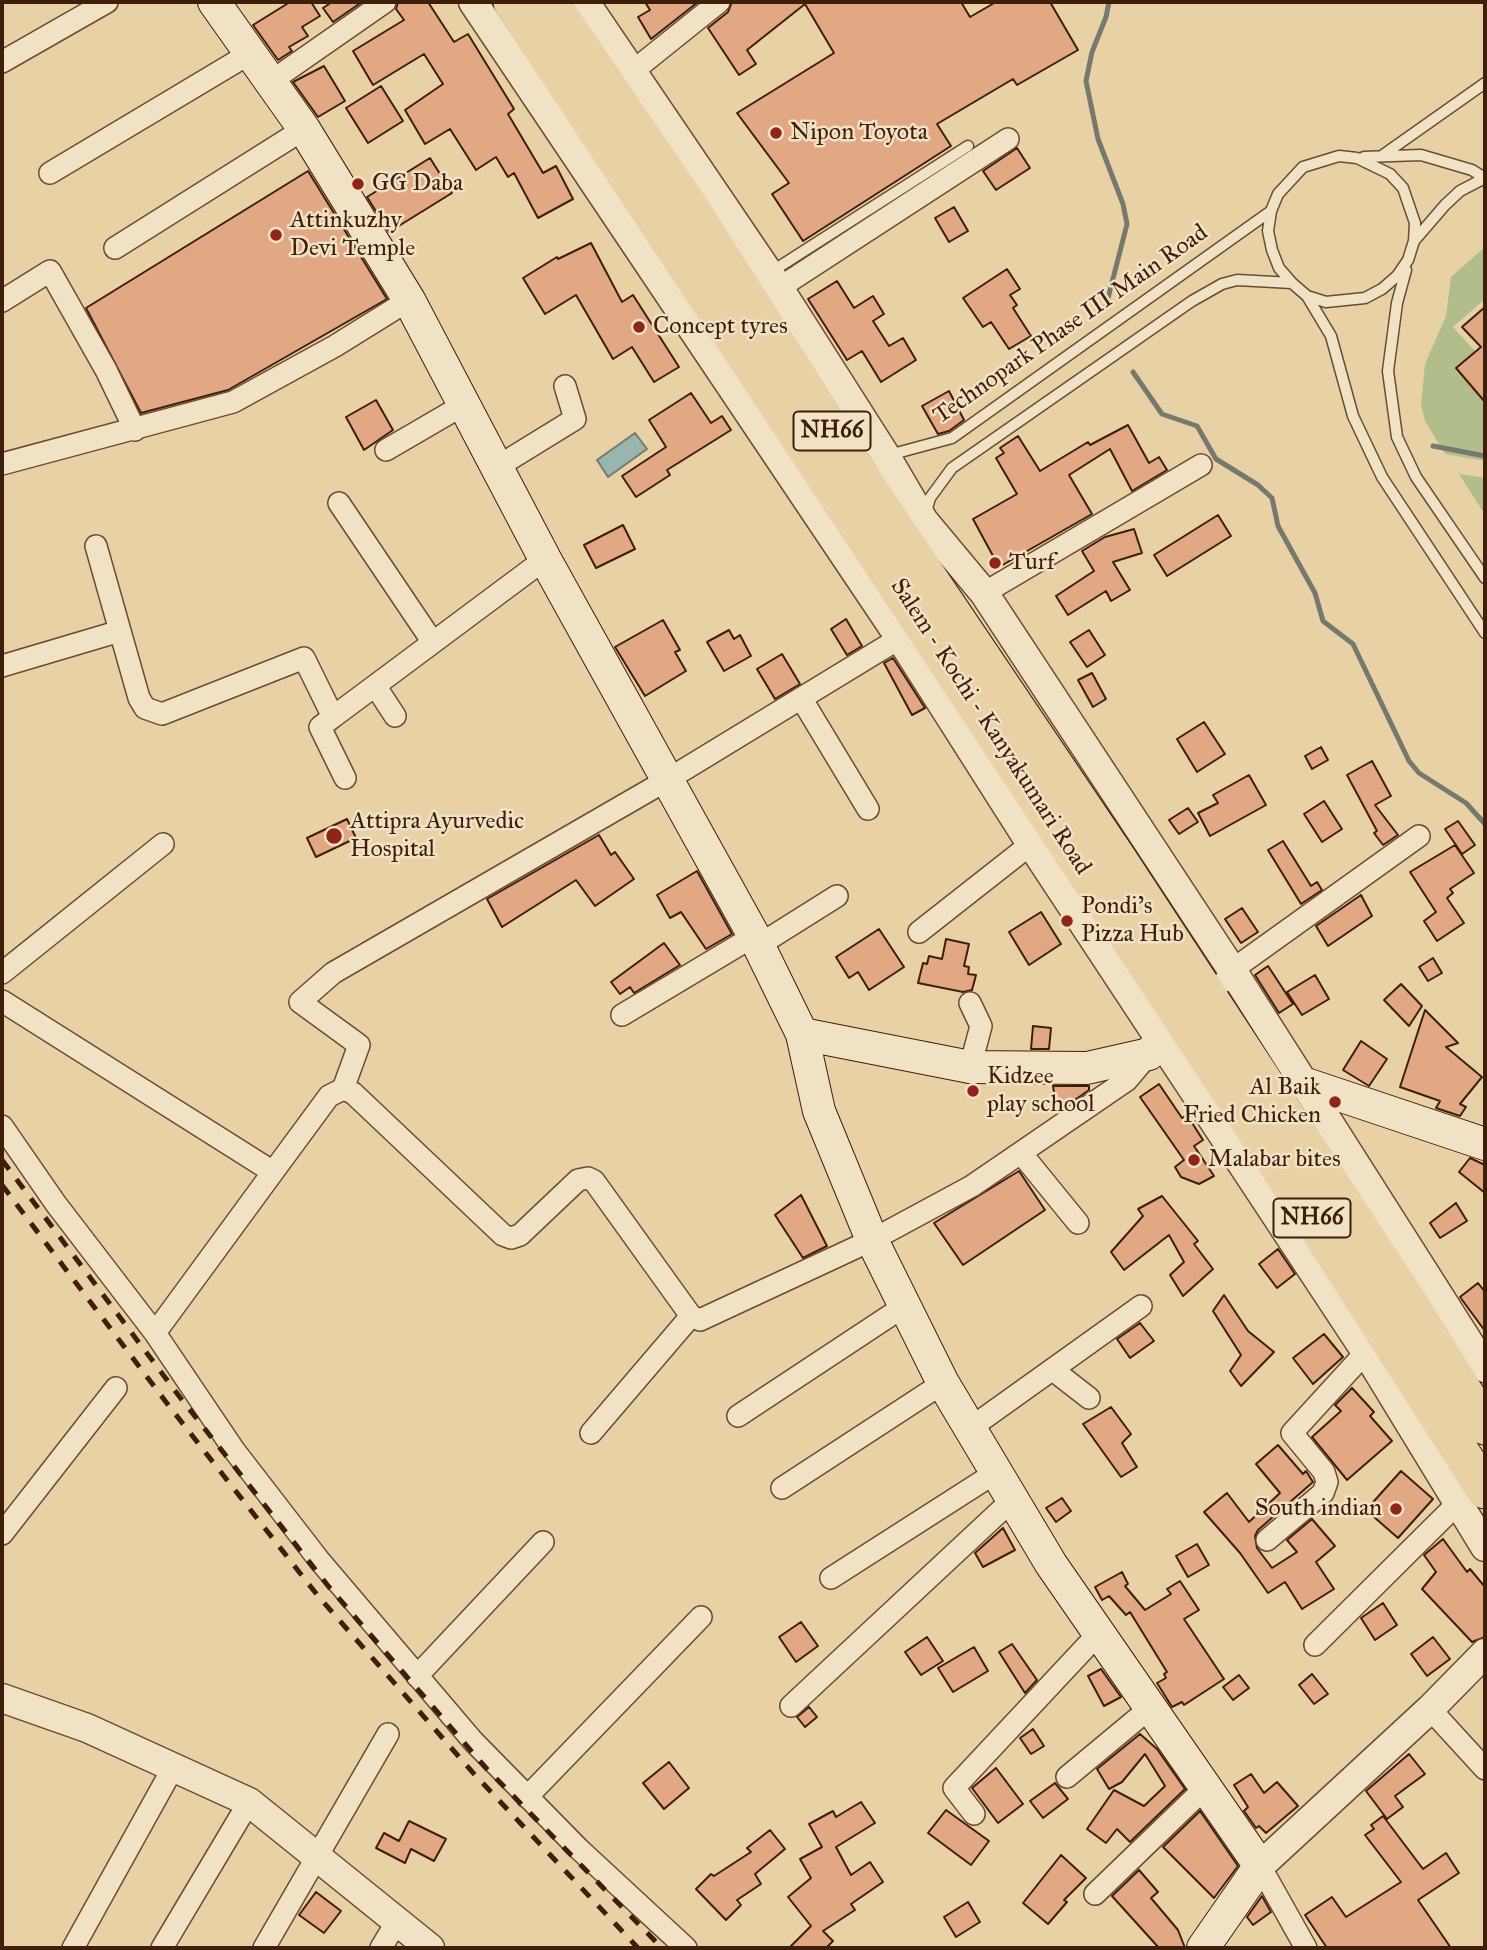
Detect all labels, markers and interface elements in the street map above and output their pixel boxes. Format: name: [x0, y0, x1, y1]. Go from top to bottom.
place label: Nipon Toyota: [790, 119, 928, 147]
marker: Nipon Toyota: [768, 125, 784, 141]
place label: GG Daba: [372, 170, 463, 198]
marker: GG Daba: [350, 176, 366, 192]
place label: Attinkuzhy Devi Temple: [290, 207, 415, 263]
street label: Technopark Phase III Main Road: [928, 219, 1214, 431]
marker: Attinkuzhy Devi Temple: [268, 227, 284, 243]
place label: Concept tyres: [653, 313, 788, 341]
marker: Concept tyres: [631, 319, 647, 335]
road number: NH66: [794, 412, 870, 450]
place label: Turf: [1009, 549, 1055, 577]
marker: Turf: [987, 555, 1003, 571]
street label: Salem - Kochi - Kanyakumari Road: [883, 574, 1097, 880]
place label: Attipra Ayurvedic Hospital: [350, 808, 524, 864]
marker: Attipra Ayurvedic Hospital: [324, 826, 344, 846]
place label: Pondi's Pizza Hub: [1081, 893, 1184, 949]
marker: Pondi's Pizza Hub: [1059, 913, 1075, 929]
place label: Kidzee play school: [987, 1063, 1095, 1119]
place label: Al Baik Fried Chicken: [1183, 1074, 1321, 1130]
marker: Kidzee play school: [965, 1083, 981, 1099]
marker: Al Baik Fried Chicken: [1327, 1094, 1343, 1110]
place label: Malabar bites: [1208, 1146, 1341, 1174]
marker: Malabar bites: [1186, 1152, 1202, 1168]
road number: NH66: [1274, 1198, 1350, 1238]
place label: South indian: [1255, 1495, 1382, 1523]
marker: South indian: [1388, 1501, 1404, 1517]

